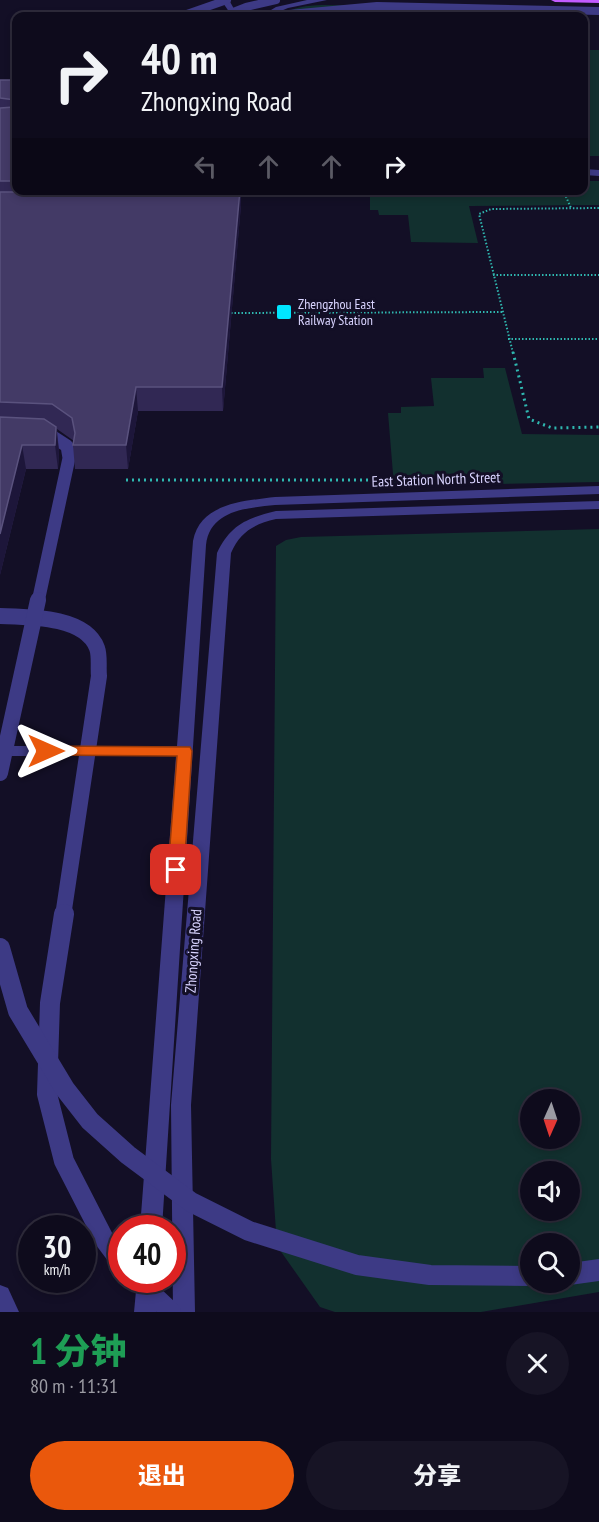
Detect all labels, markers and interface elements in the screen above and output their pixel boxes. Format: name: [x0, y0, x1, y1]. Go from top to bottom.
text: 40 m: [141, 31, 218, 86]
icon: right: [42, 36, 120, 114]
text: Zhongxing Road: [141, 84, 292, 118]
icon: left: [189, 150, 222, 183]
icon: ahead: [252, 150, 285, 183]
icon: ahead: [315, 150, 348, 183]
icon: right: [378, 150, 411, 183]
place label: Zhengzhou East Railway Station: [298, 295, 375, 329]
marker: Zhengzhou East Railway Station: [275, 303, 293, 321]
street label: East Station North Street: [371, 467, 501, 491]
position arrow: [14, 719, 78, 783]
pin: [150, 844, 201, 895]
icon: arrive: [159, 853, 192, 886]
street label: Zhongxing Road: [181, 908, 205, 994]
north arrow: [520, 1089, 580, 1149]
map controls: [520, 1089, 580, 1293]
button: sound: [520, 1161, 580, 1221]
speed limit sign: 40: [108, 1215, 186, 1293]
text: 30: [43, 1227, 71, 1266]
button: search: [520, 1233, 580, 1293]
text: km/h: [44, 1260, 70, 1279]
text: 1 分钟: [30, 1327, 127, 1374]
button: close: [506, 1332, 569, 1395]
text: 80 m · 11:31: [30, 1373, 118, 1399]
button: 退出: [30, 1441, 294, 1510]
button: 分享: [306, 1441, 569, 1510]

